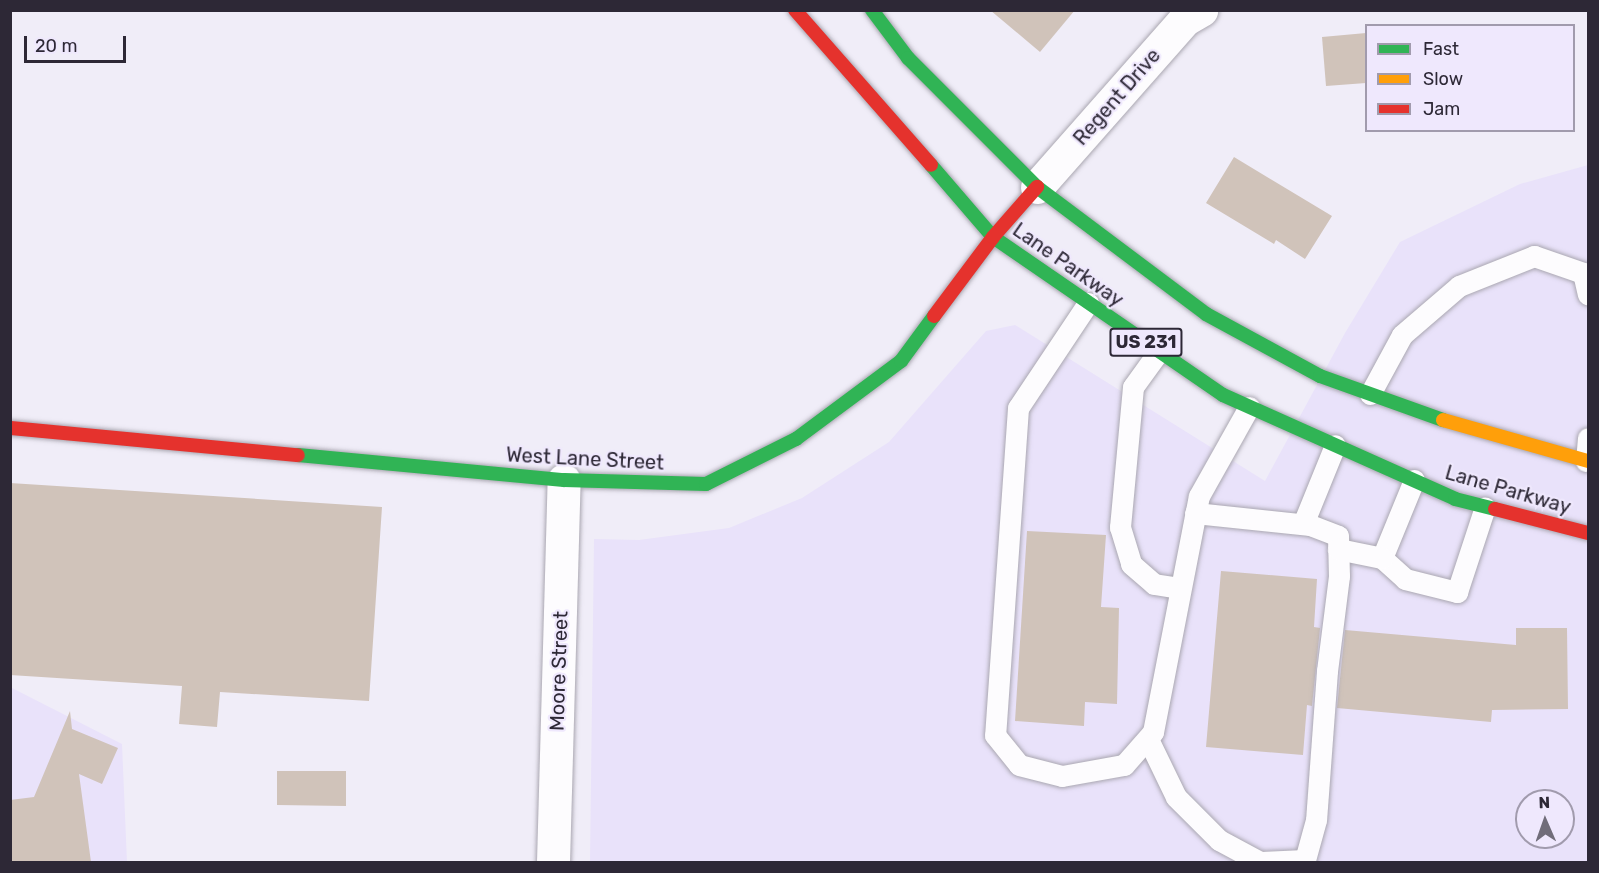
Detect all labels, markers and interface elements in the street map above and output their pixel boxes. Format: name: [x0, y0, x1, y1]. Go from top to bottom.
scale bar: [27, 24, 129, 62]
legend: [1365, 24, 1575, 132]
text: 20 m: [35, 35, 77, 57]
text: Fast: [1423, 38, 1459, 60]
street label: Regent Drive: [1069, 44, 1165, 150]
text: Slow: [1423, 68, 1463, 90]
text: Jam: [1423, 98, 1460, 120]
street label: Lane Parkway: [1008, 218, 1128, 312]
road number: US 231: [1108, 327, 1184, 357]
street label: West Lane Street: [505, 443, 665, 475]
street label: Lane Parkway: [1442, 461, 1574, 519]
street label: Moore Street: [545, 611, 573, 731]
north arrow: [1515, 789, 1575, 849]
text: N: [1538, 793, 1551, 812]

